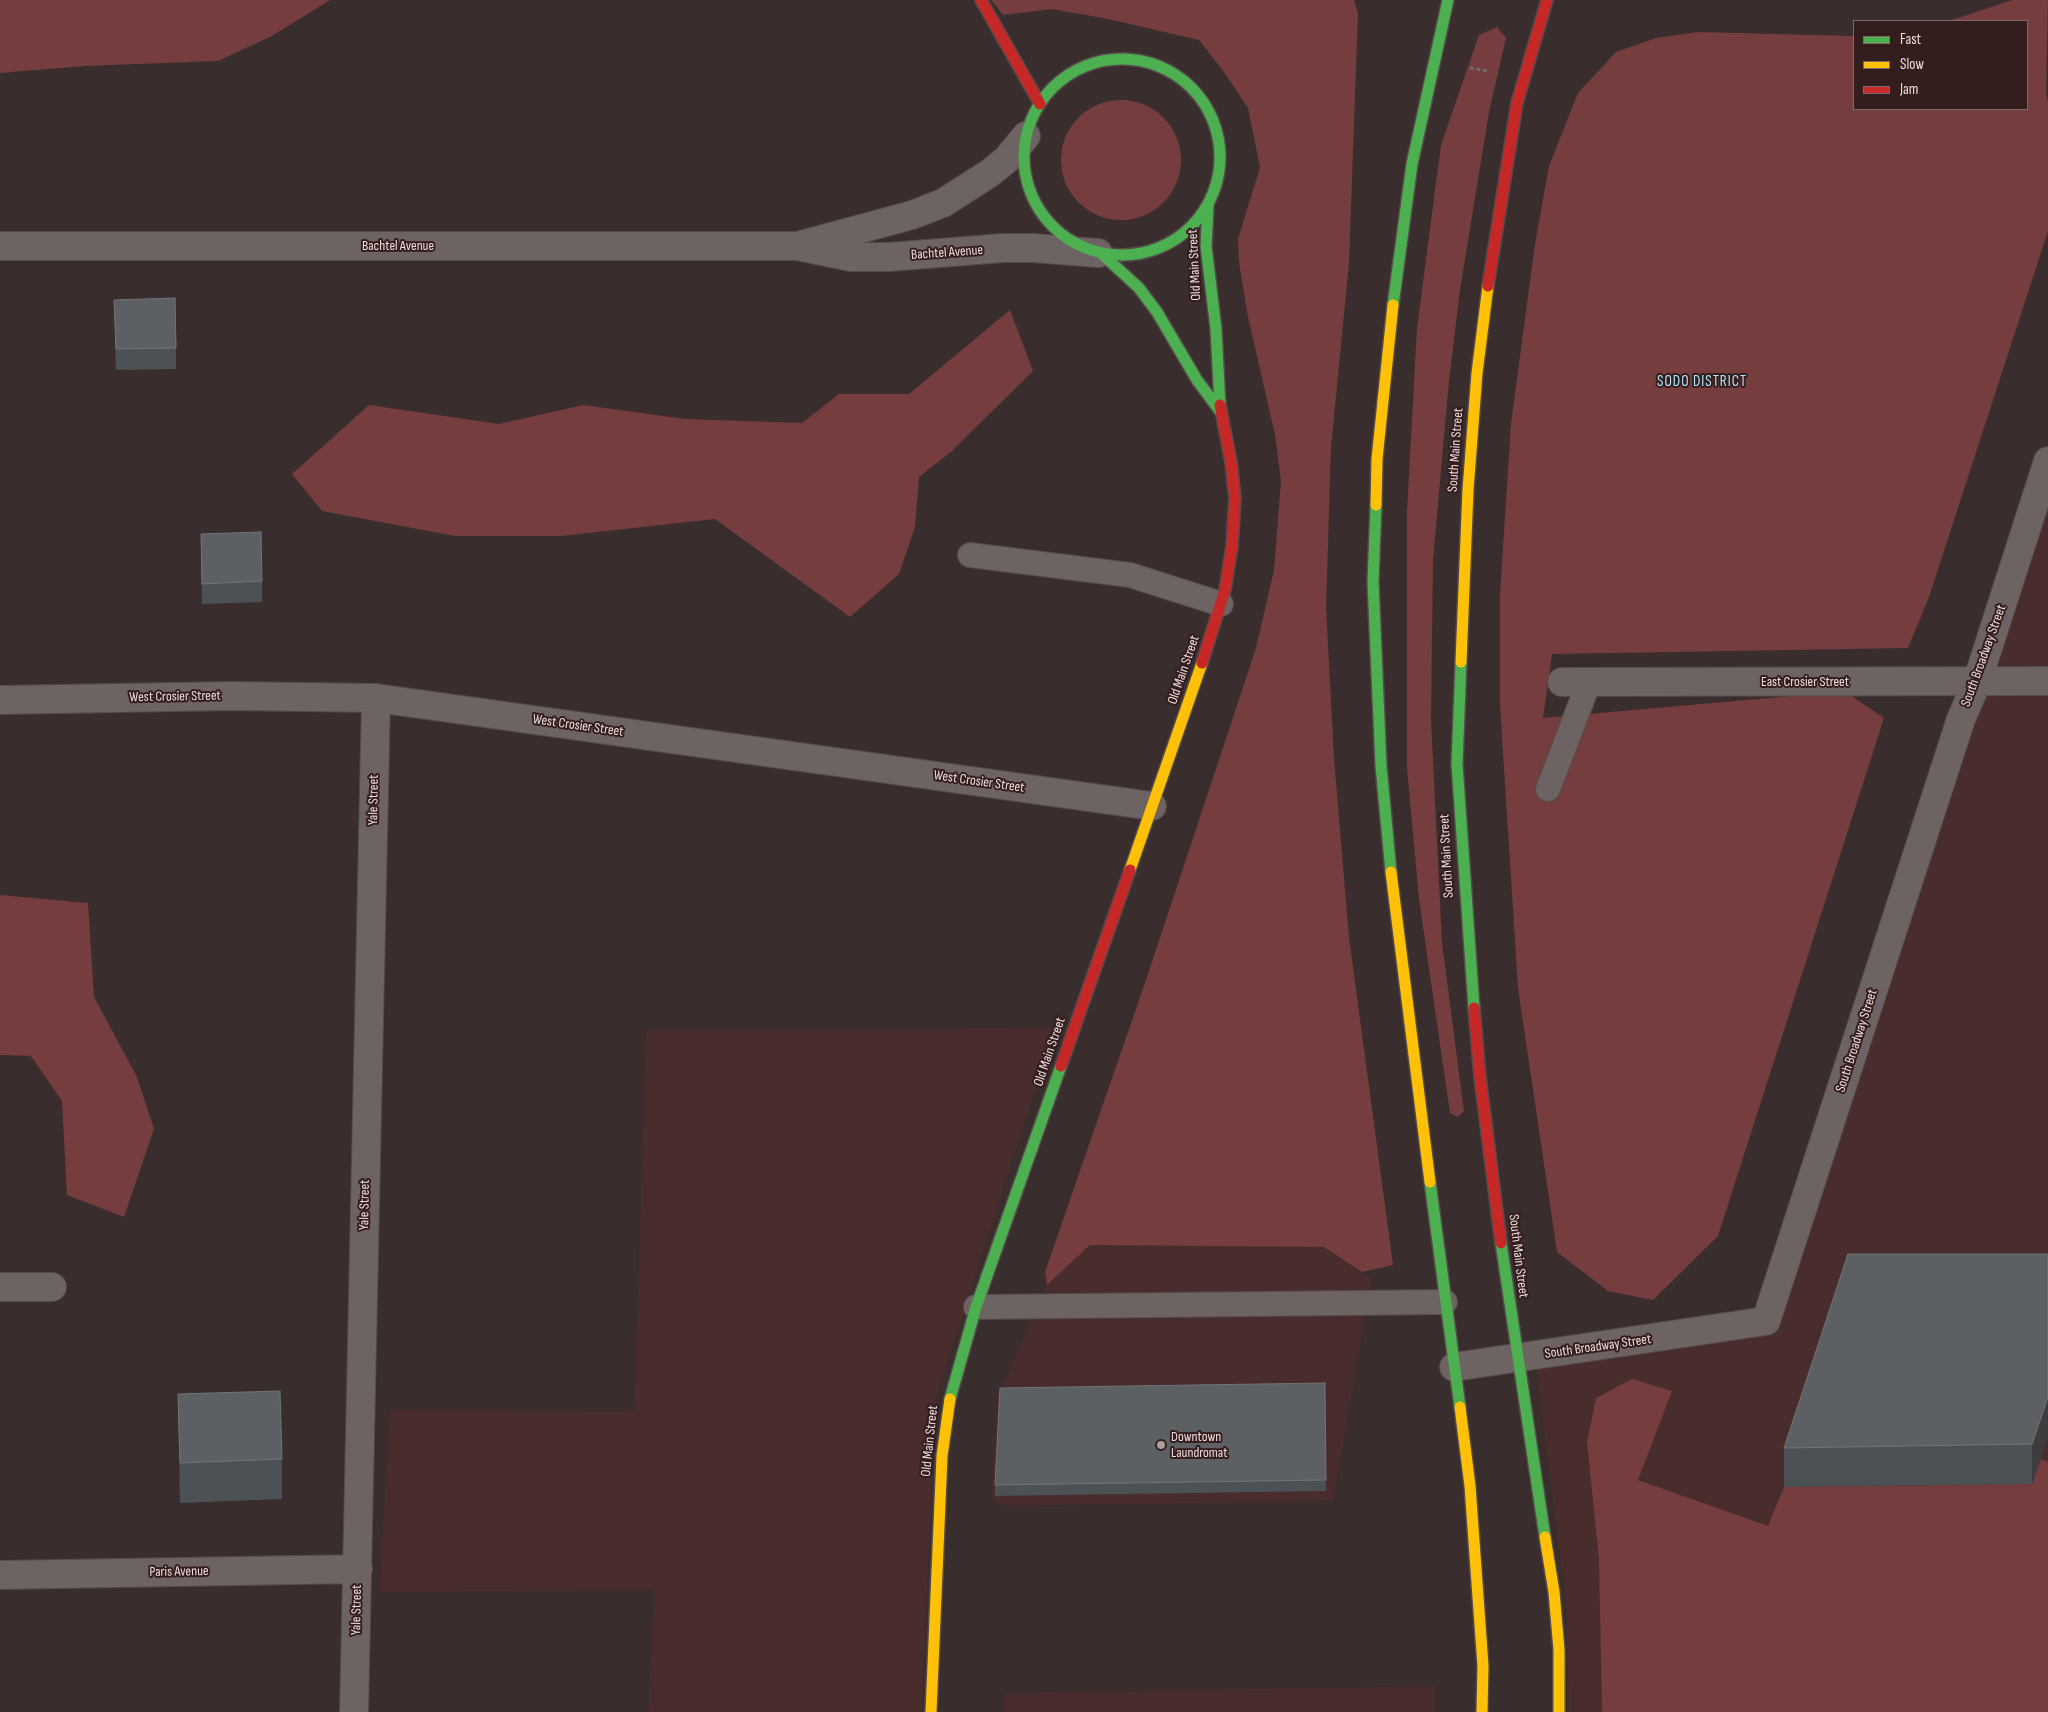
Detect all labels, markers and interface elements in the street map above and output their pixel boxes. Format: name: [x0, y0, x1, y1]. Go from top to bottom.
legend: [1853, 20, 2028, 110]
text: Fast: [1900, 30, 1921, 49]
text: Slow: [1900, 55, 1924, 74]
text: Jam: [1900, 80, 1918, 99]
street label: Old Main Street: [1185, 229, 1205, 301]
street label: Bachtel Avenue: [362, 238, 434, 254]
street label: Bachtel Avenue: [910, 242, 984, 264]
district label: SODO DISTRICT: [1655, 373, 1749, 391]
street label: South Main Street: [1445, 407, 1467, 493]
street label: South Broadway Street: [1958, 603, 2010, 709]
street label: Old Main Street: [1164, 633, 1204, 707]
street label: East Crosier Street: [1761, 674, 1849, 690]
street label: West Crosier Street: [129, 688, 221, 706]
street label: West Crosier Street: [532, 711, 624, 741]
street label: West Crosier Street: [933, 767, 1025, 797]
street label: Yale Street: [365, 775, 383, 825]
street label: South Main Street: [1436, 814, 1458, 898]
street label: South Broadway Street: [1832, 987, 1882, 1095]
street label: Old Main Street: [1030, 1015, 1070, 1089]
street label: Yale Street: [356, 1180, 374, 1230]
street label: South Main Street: [1505, 1213, 1531, 1299]
street label: South Broadway Street: [1544, 1331, 1652, 1363]
street label: Old Main Street: [918, 1404, 942, 1478]
place label: Downtown Laundromat: [1171, 1429, 1228, 1461]
marker: Downtown Laundromat: [1155, 1439, 1167, 1451]
street label: Paris Avenue: [149, 1563, 209, 1581]
street label: Yale Street: [348, 1585, 366, 1635]

